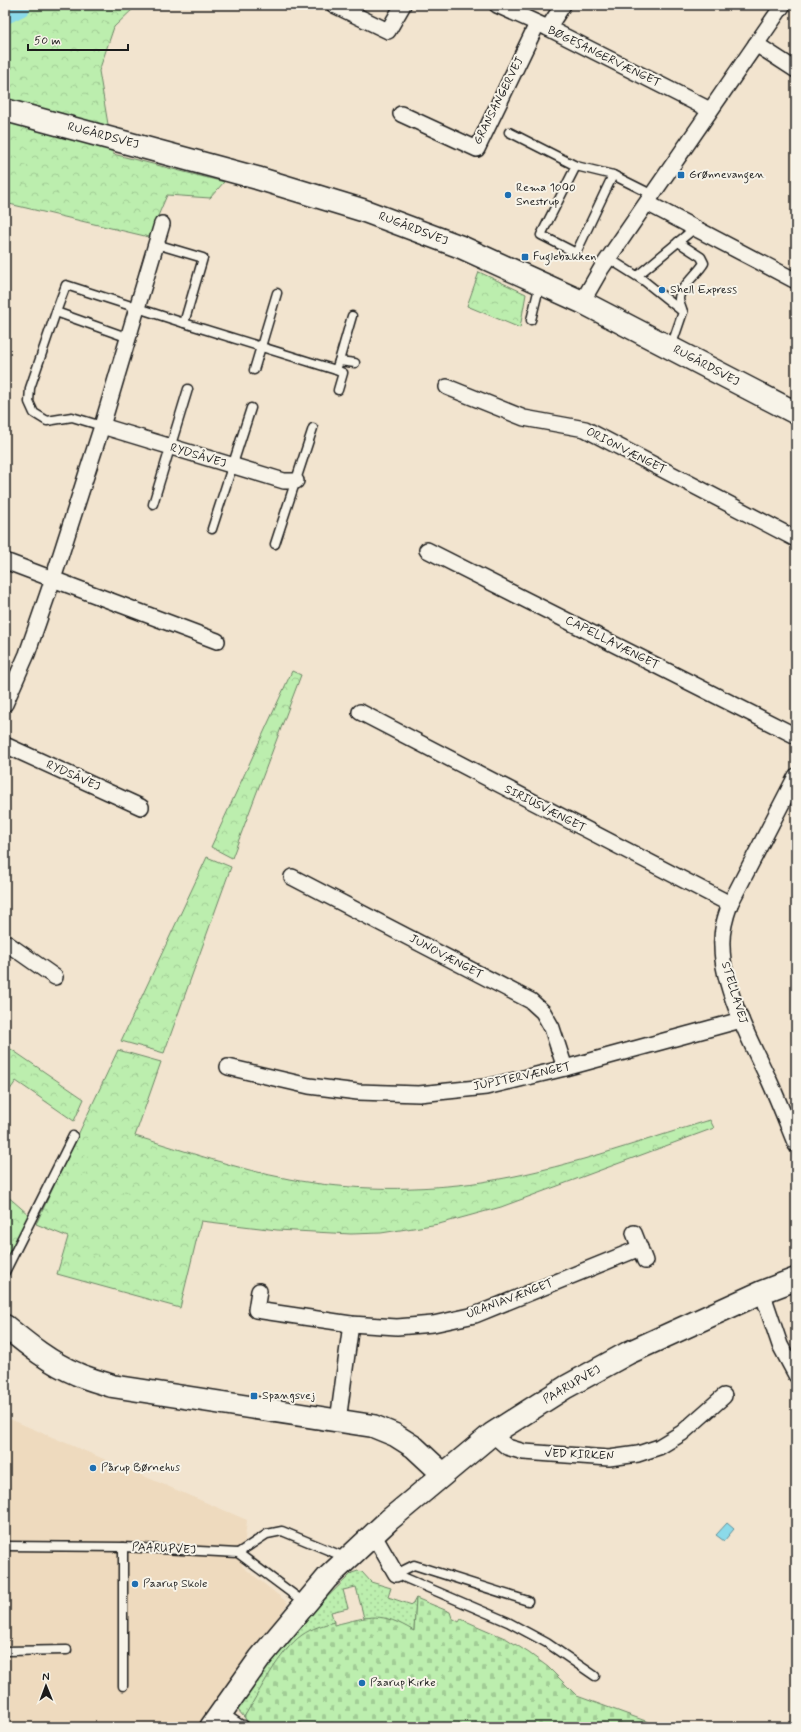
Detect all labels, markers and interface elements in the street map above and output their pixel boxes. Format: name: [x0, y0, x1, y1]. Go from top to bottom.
street label: BØGESANGERVÆNGET: [545, 23, 663, 91]
scale bar: [28, 26, 128, 52]
text: 50 m: [34, 33, 61, 49]
street label: GRANSANGERVEJ: [470, 54, 528, 147]
street label: RUGÅRDSVEJ: [66, 119, 140, 153]
place label: Grønnevangen: [689, 167, 765, 184]
marker: Grønnevangen: [676, 170, 686, 180]
place label: Rema 1000 Snestrup: [516, 180, 576, 210]
marker: Rema 1000 Snestrup: [503, 190, 513, 200]
street label: RUGÅRDSVEJ: [376, 208, 450, 250]
place label: Fuglebakken: [533, 249, 596, 266]
marker: Fuglebakken: [520, 252, 530, 262]
place label: Shell Express: [670, 282, 737, 298]
marker: Shell Express: [657, 285, 667, 295]
street label: RUGÅRDSVEJ: [670, 342, 742, 390]
street label: ORIONVÆNGET: [583, 424, 669, 478]
street label: RYDSÅVEJ: [168, 440, 228, 472]
street label: CAPELLAVÆNGET: [562, 612, 662, 674]
street label: RYDSÅVEJ: [43, 757, 103, 795]
street label: SIRIUSVÆNGET: [502, 782, 589, 836]
street label: JUNOVÆNGET: [406, 931, 486, 983]
street label: STELLAVEJ: [717, 960, 751, 1027]
street label: JUPITERVÆNGET: [472, 1059, 572, 1095]
street label: URANIAVÆNGET: [464, 1275, 556, 1323]
street label: PAARUPVEJ: [540, 1362, 604, 1408]
place label: Spangsvej: [262, 1388, 315, 1404]
marker: Spangsvej: [249, 1391, 259, 1401]
street label: VED KIRKEN: [544, 1446, 614, 1464]
place label: Pårup Børnehus: [101, 1460, 181, 1476]
marker: Pårup Børnehus: [88, 1463, 98, 1473]
street label: PAARUPVEJ: [132, 1539, 196, 1559]
place label: Paarup Skole: [143, 1576, 208, 1592]
marker: Paarup Skole: [130, 1579, 140, 1589]
north arrow: [26, 1666, 66, 1706]
text: N: [42, 1670, 50, 1684]
place label: Paarup Kirke: [370, 1675, 436, 1691]
marker: Paarup Kirke: [357, 1678, 367, 1688]

